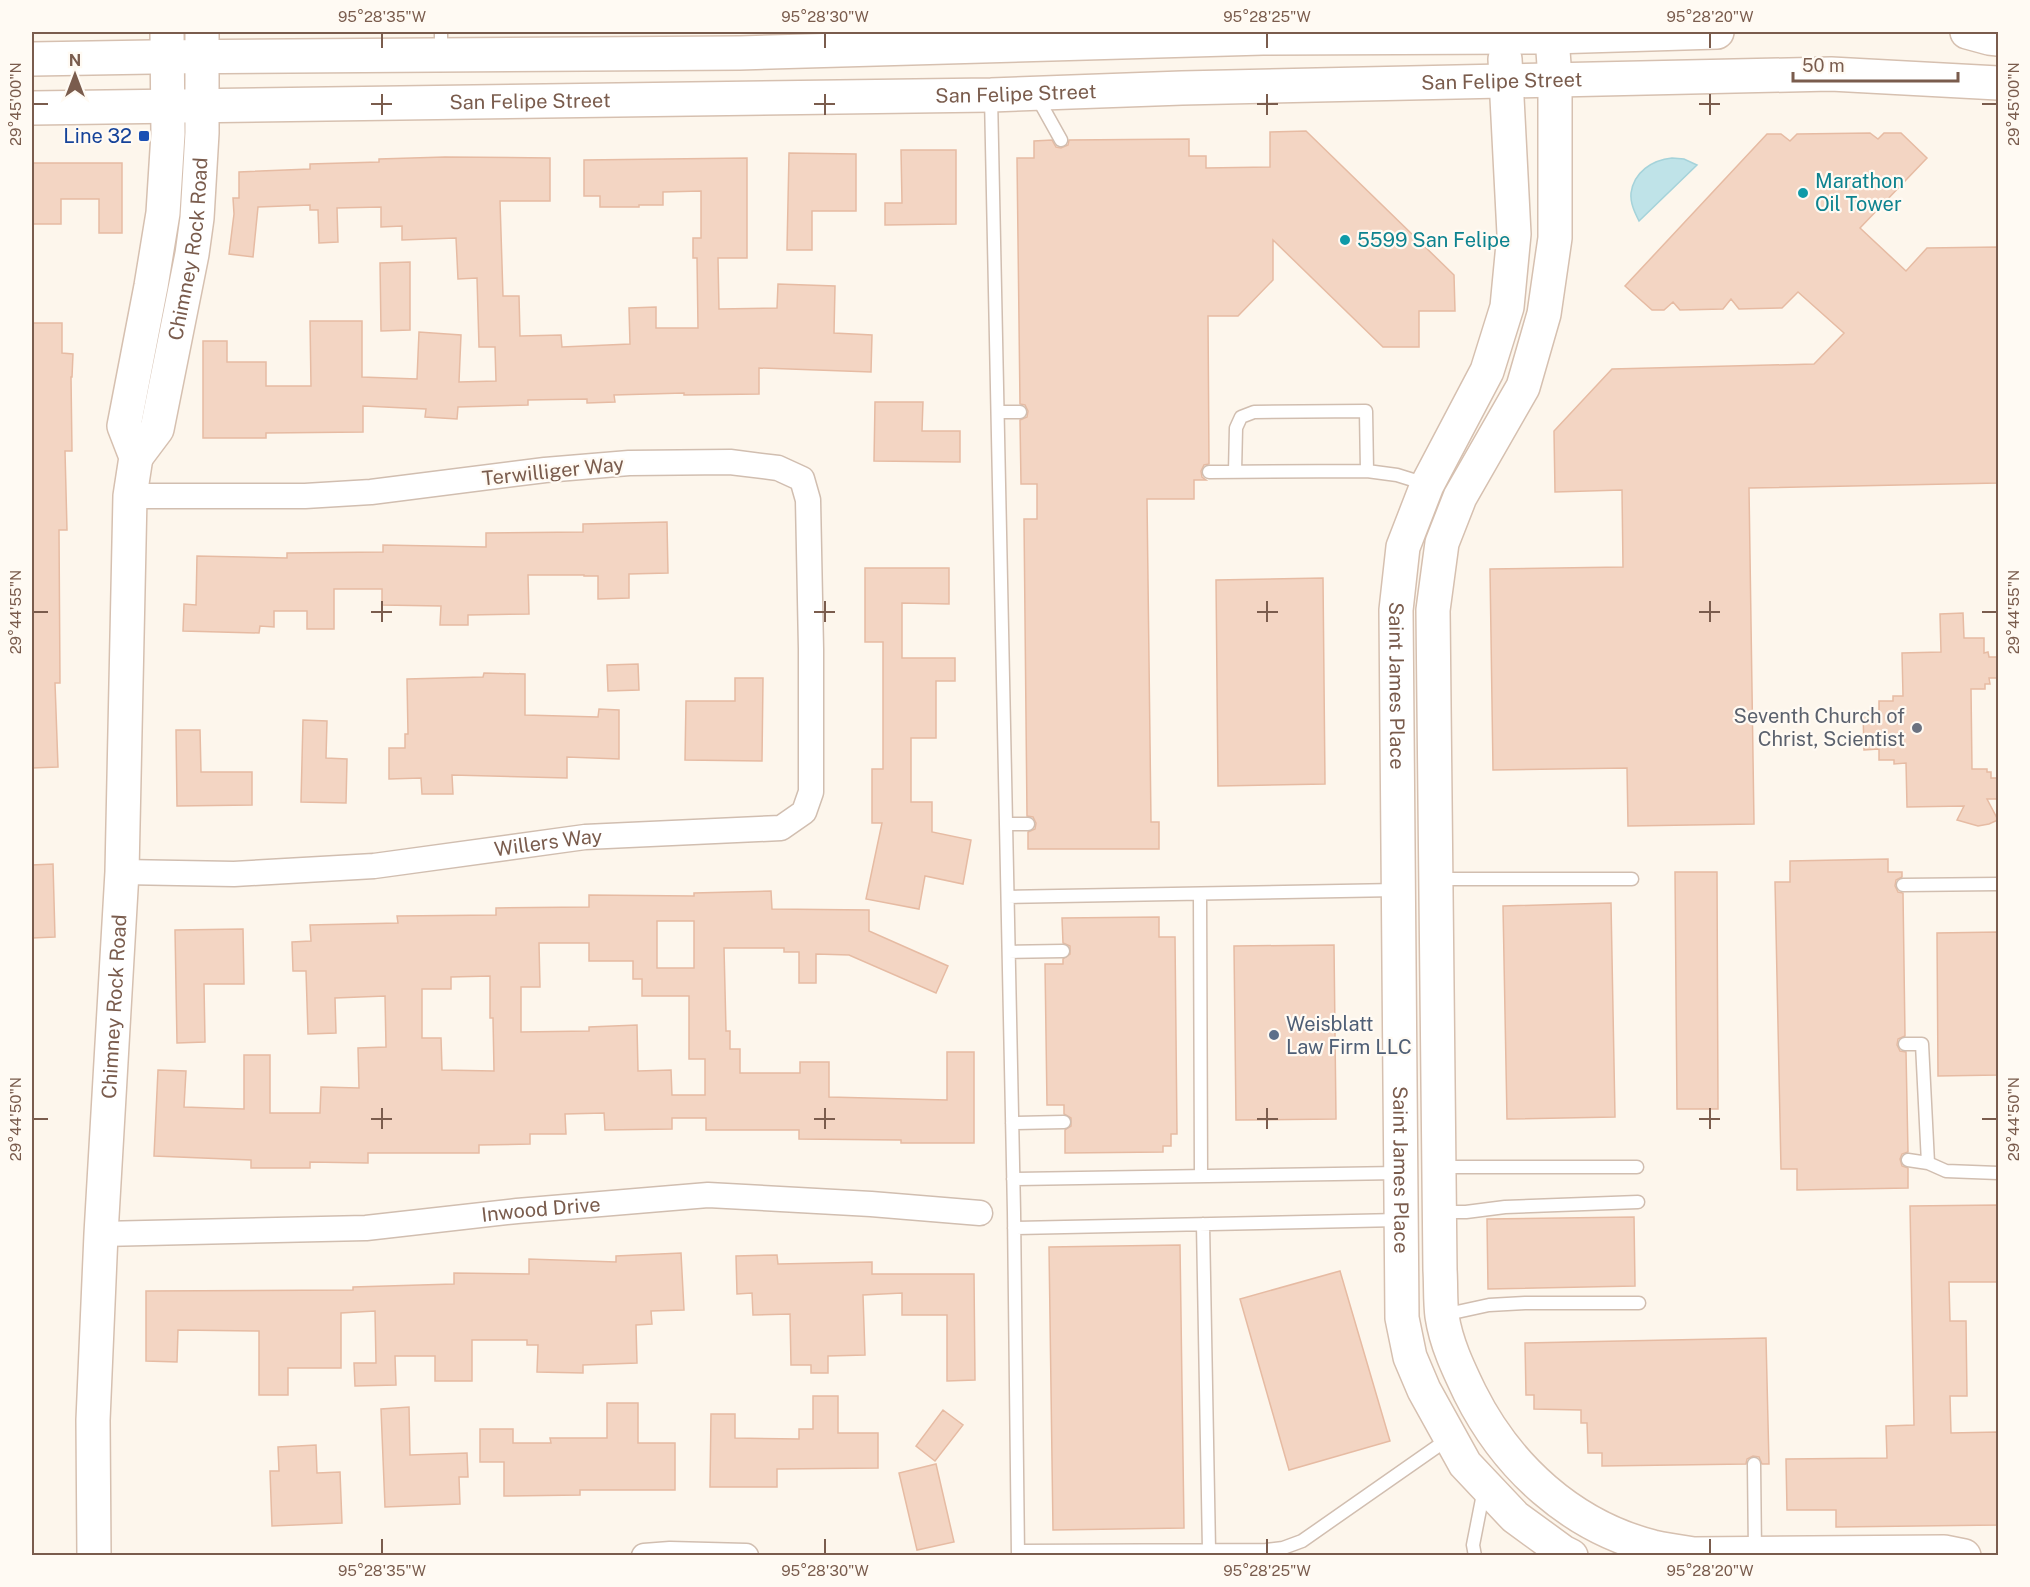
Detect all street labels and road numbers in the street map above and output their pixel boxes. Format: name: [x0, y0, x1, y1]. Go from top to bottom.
street label: San Felipe Street: [1421, 67, 1583, 95]
street label: San Felipe Street: [935, 79, 1097, 108]
street label: San Felipe Street: [449, 88, 611, 114]
street label: Chimney Rock Road: [163, 157, 213, 342]
street label: Terwilliger Way: [481, 452, 625, 490]
street label: Saint James Place: [1383, 601, 1409, 770]
street label: Willers Way: [493, 824, 603, 861]
street label: Chimney Rock Road: [97, 914, 132, 1099]
street label: Saint James Place: [1388, 1086, 1413, 1254]
street label: Inwood Drive: [480, 1192, 601, 1227]

